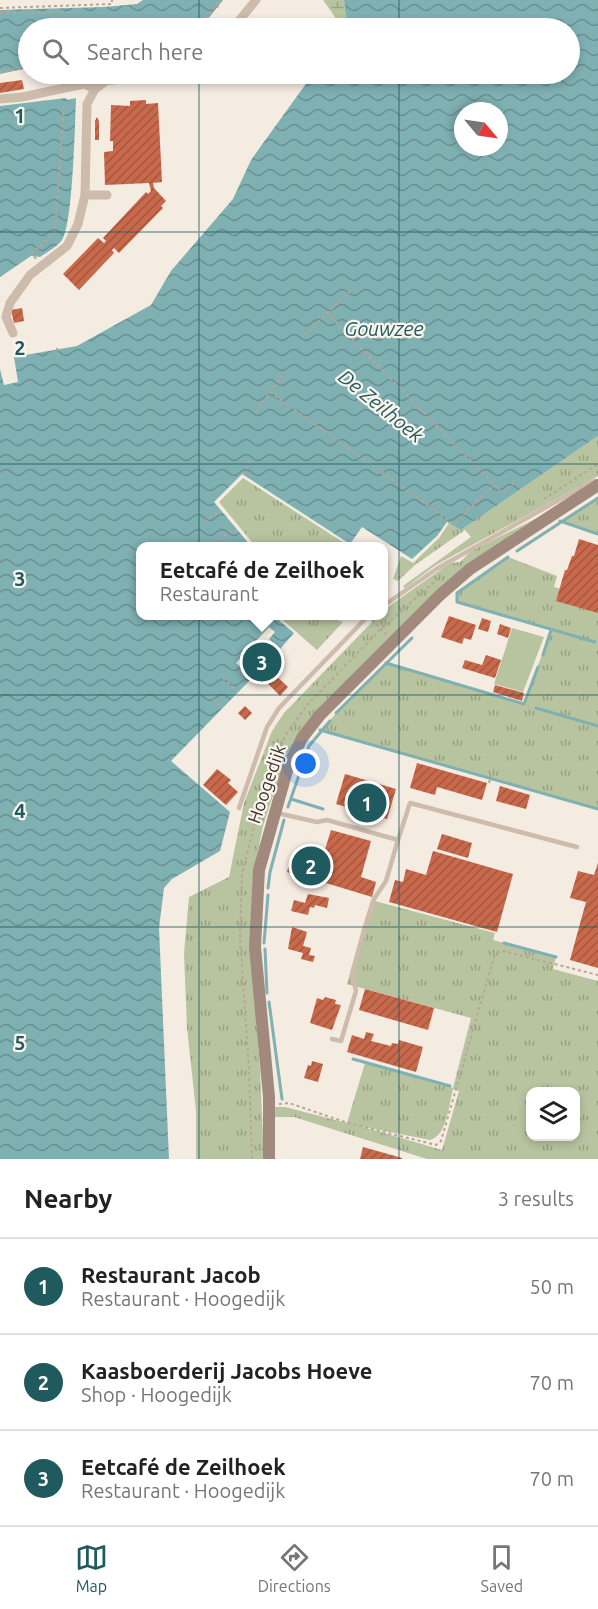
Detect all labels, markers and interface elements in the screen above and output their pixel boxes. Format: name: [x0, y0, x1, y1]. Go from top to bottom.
search box: [18, 18, 580, 84]
icon: search: [39, 35, 72, 68]
text: Search here: [87, 39, 203, 64]
north arrow: [454, 102, 508, 156]
text: 1: [14, 104, 26, 127]
water label: Gouwzee: [344, 317, 424, 340]
text: 2: [14, 336, 26, 359]
water label: De Zeilhoek: [334, 364, 429, 447]
popup: [136, 542, 388, 620]
text: Eetcafé de Zeilhoek: [160, 557, 364, 582]
text: 3: [14, 567, 26, 590]
text: Restaurant: [160, 582, 259, 605]
pin: 3: [242, 640, 282, 684]
street label: Hoogedijk: [243, 742, 289, 826]
your location: [291, 749, 320, 778]
pin: 1: [348, 780, 386, 826]
text: 4: [14, 799, 26, 822]
pin: 2: [292, 844, 330, 888]
text: 5: [14, 1031, 26, 1054]
map controls: [526, 1087, 580, 1141]
button: layers: [526, 1087, 580, 1141]
text: Nearby: [24, 1184, 112, 1213]
text: 3 results: [498, 1187, 574, 1210]
text: Restaurant Jacob: [81, 1262, 261, 1287]
text: 1: [38, 1275, 49, 1298]
text: 50 m: [530, 1275, 574, 1298]
text: Restaurant · Hoogedijk: [81, 1287, 285, 1310]
text: Kaasboerderij Jacobs Hoeve: [81, 1358, 372, 1383]
text: 2: [38, 1371, 49, 1394]
text: 70 m: [530, 1371, 574, 1394]
text: Shop · Hoogedijk: [81, 1383, 232, 1406]
text: Eetcafé de Zeilhoek: [81, 1454, 286, 1479]
text: 3: [38, 1467, 49, 1490]
text: 70 m: [530, 1467, 574, 1490]
text: Restaurant · Hoogedijk: [81, 1479, 285, 1502]
tab: Map: [75, 1541, 108, 1595]
tab: Directions: [258, 1541, 331, 1595]
tab: Saved: [481, 1541, 523, 1595]

